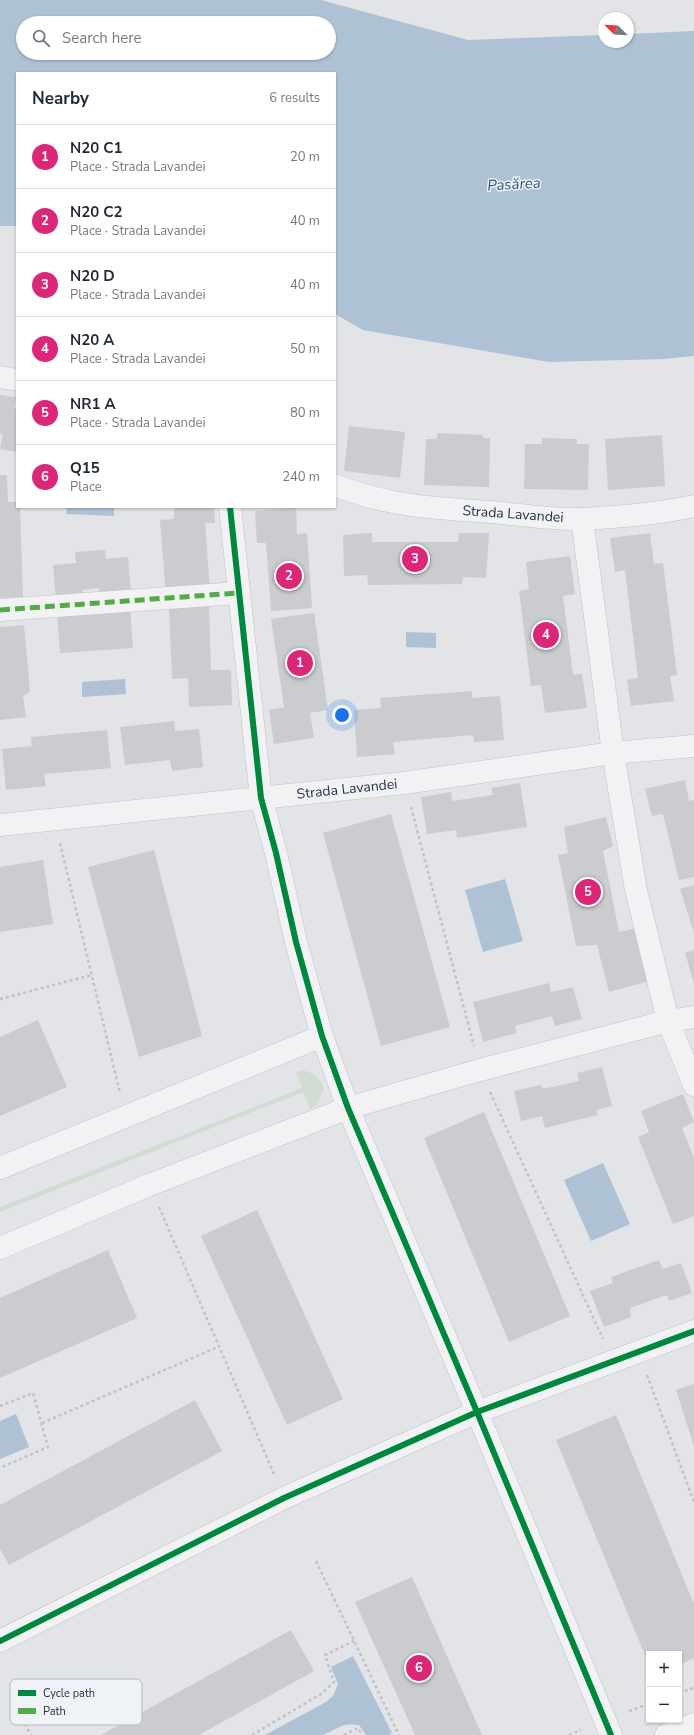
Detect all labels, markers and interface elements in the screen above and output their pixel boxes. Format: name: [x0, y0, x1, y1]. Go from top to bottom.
north arrow: [598, 12, 634, 48]
search box: [16, 16, 336, 60]
icon: search: [30, 27, 52, 49]
text: Search here: [62, 28, 142, 48]
text: Nearby: [32, 87, 89, 110]
text: 6 results: [269, 89, 320, 107]
text: N20 C1: [70, 138, 122, 158]
text: 1: [41, 148, 49, 166]
text: 20 m: [290, 148, 320, 166]
text: Place · Strada Lavandei: [70, 158, 205, 176]
water label: Pasărea: [487, 173, 541, 195]
text: N20 C2: [70, 202, 122, 222]
text: 2: [41, 212, 49, 230]
text: 40 m: [290, 212, 320, 230]
text: Place · Strada Lavandei: [70, 222, 205, 240]
text: N20 D: [70, 266, 115, 286]
text: 3: [41, 276, 49, 294]
text: 40 m: [290, 276, 320, 294]
text: Place · Strada Lavandei: [70, 286, 205, 304]
text: N20 A: [70, 330, 114, 350]
text: 4: [41, 340, 49, 358]
text: 50 m: [290, 340, 320, 358]
text: Place · Strada Lavandei: [70, 350, 205, 368]
text: NR1 A: [70, 394, 116, 414]
text: 5: [41, 404, 49, 422]
text: 80 m: [290, 404, 320, 422]
text: Place · Strada Lavandei: [70, 414, 205, 432]
text: Q15: [70, 458, 100, 478]
text: 6: [41, 468, 49, 486]
text: 240 m: [282, 468, 320, 486]
text: Place: [70, 478, 102, 496]
street label: Strada Lavandei: [462, 501, 564, 527]
pin: 3: [402, 544, 428, 574]
pin: 2: [276, 561, 302, 591]
pin: 4: [533, 620, 559, 650]
pin: 1: [287, 648, 313, 678]
your location: [332, 705, 352, 725]
street label: Strada Lavandei: [296, 774, 398, 804]
pin: 5: [575, 877, 601, 907]
map controls: [646, 1651, 682, 1723]
button: +: [646, 1651, 682, 1687]
pin: 6: [406, 1653, 432, 1683]
legend: [10, 1679, 142, 1725]
text: Cycle path: [43, 1686, 95, 1701]
button: −: [646, 1687, 682, 1723]
text: Path: [43, 1704, 66, 1719]

